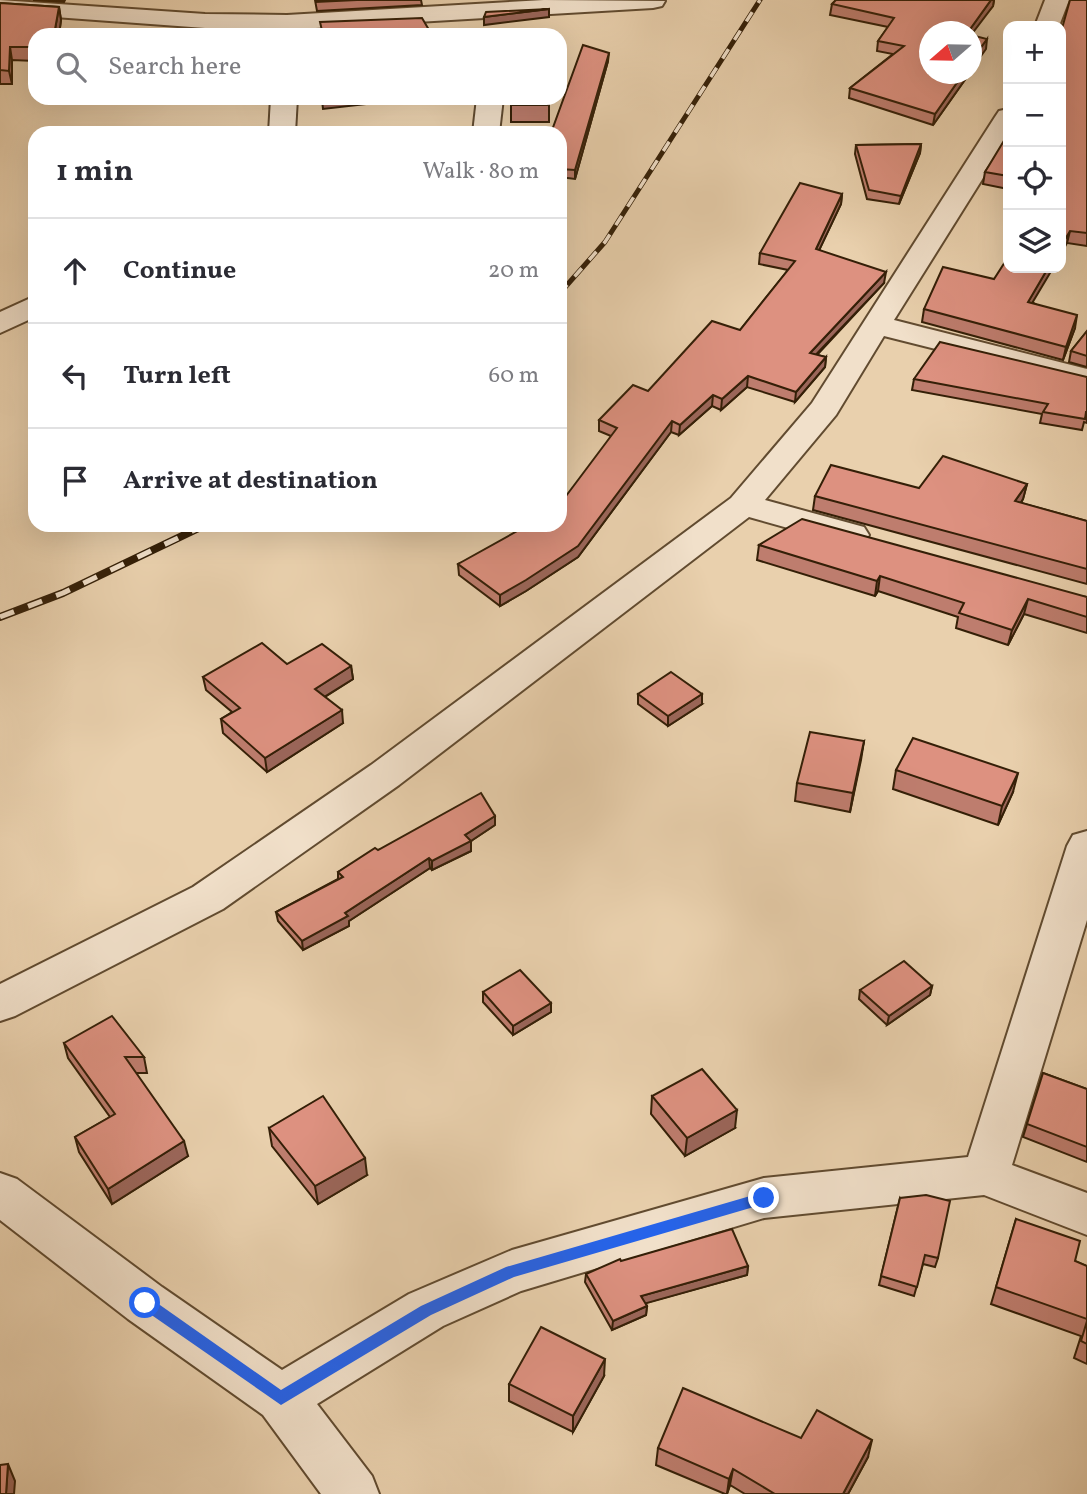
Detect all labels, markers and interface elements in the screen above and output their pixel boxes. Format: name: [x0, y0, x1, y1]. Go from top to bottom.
north arrow: [919, 21, 982, 84]
map controls: [1003, 21, 1066, 273]
button: +: [1003, 21, 1066, 84]
search box: [28, 28, 567, 105]
icon: search: [52, 48, 90, 86]
text: Search here: [108, 49, 241, 85]
button: −: [1003, 84, 1066, 147]
button: locate: [1003, 147, 1066, 210]
text: 1 min: [56, 151, 133, 193]
text: Walk · 80 m: [423, 156, 539, 188]
button: layers: [1003, 210, 1066, 273]
icon: ahead: [56, 252, 94, 290]
text: Continue: [123, 253, 236, 289]
text: 20 m: [488, 255, 539, 287]
icon: left: [56, 357, 94, 395]
text: Turn left: [123, 358, 231, 394]
text: 60 m: [489, 360, 539, 392]
icon: arrive: [56, 462, 94, 500]
text: Arrive at destination: [123, 463, 378, 499]
route end: [748, 1182, 779, 1213]
route start: [129, 1287, 160, 1318]

